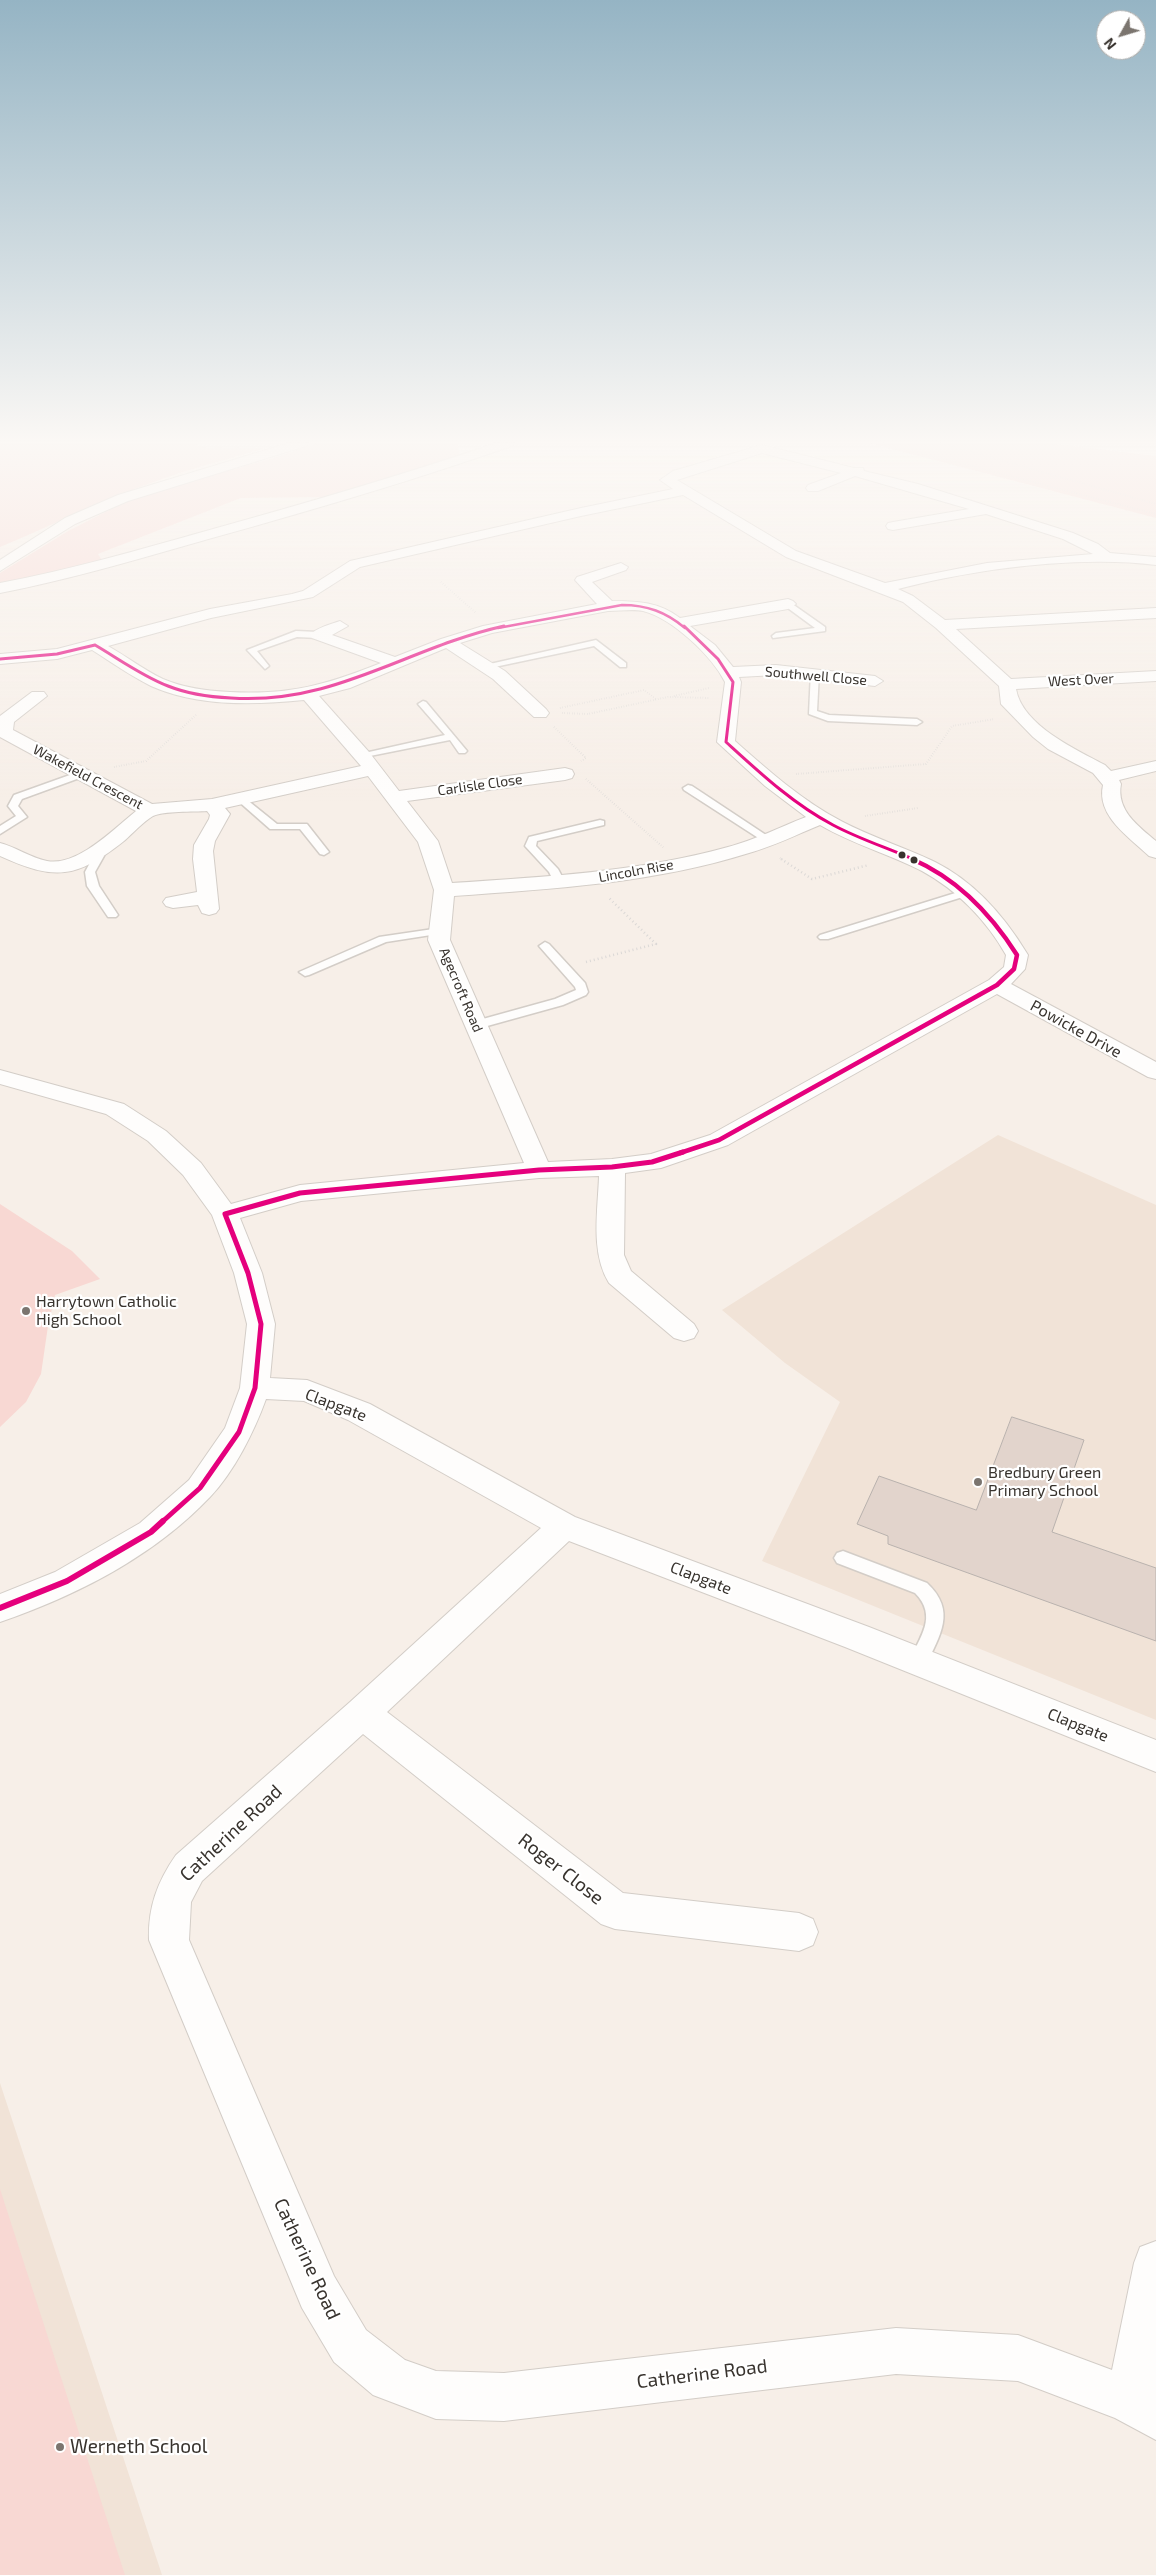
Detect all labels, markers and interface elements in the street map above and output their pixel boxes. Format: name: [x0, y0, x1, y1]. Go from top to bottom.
north arrow: [1096, 10, 1146, 60]
text: N: [1100, 35, 1120, 53]
street label: Southwell Close: [764, 663, 868, 689]
street label: West Over: [1048, 670, 1114, 690]
street label: Wakefield Crescent: [30, 741, 146, 813]
street label: Carlisle Close: [436, 771, 524, 799]
unlabelled marker: [897, 850, 907, 860]
unlabelled marker: [909, 855, 919, 865]
street label: Lincoln Rise: [597, 856, 675, 886]
street label: Agecroft Road: [436, 945, 486, 1035]
street label: Powicke Drive: [1027, 996, 1125, 1062]
place label: Harrytown Catholic High School: [36, 1292, 177, 1330]
marker: Harrytown Catholic High School: [20, 1305, 32, 1317]
street label: Clapgate: [303, 1385, 369, 1425]
place label: Bredbury Green Primary School: [988, 1463, 1101, 1501]
marker: Bredbury Green Primary School: [972, 1476, 984, 1488]
street label: Clapgate: [668, 1558, 734, 1598]
street label: Clapgate: [1045, 1704, 1111, 1746]
street label: Catherine Road: [175, 1780, 287, 1886]
street label: Roger Close: [514, 1829, 608, 1909]
street label: Catherine Road: [269, 2195, 345, 2323]
street label: Catherine Road: [635, 2355, 769, 2393]
place label: Werneth School: [70, 2436, 207, 2458]
marker: Werneth School: [54, 2441, 66, 2453]

